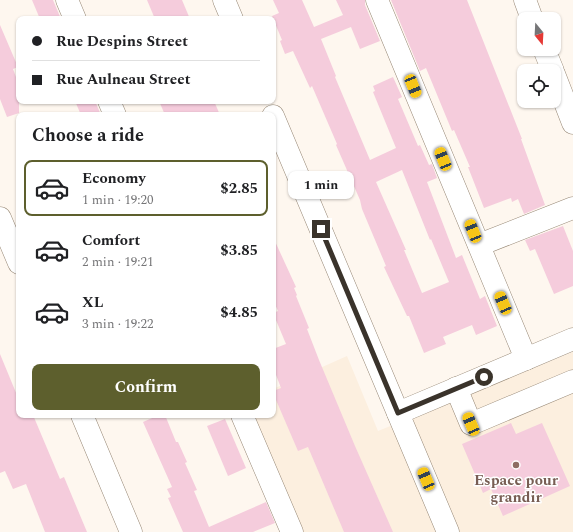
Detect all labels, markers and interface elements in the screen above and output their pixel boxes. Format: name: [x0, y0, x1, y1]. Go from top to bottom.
north arrow: [517, 12, 561, 56]
map controls: [517, 12, 561, 108]
text: Rue Despins Street: [56, 30, 188, 53]
button: locate: [517, 64, 561, 108]
text: Rue Aulneau Street: [56, 68, 191, 91]
car: [403, 73, 423, 99]
text: Choose a ride: [32, 122, 144, 149]
car: [433, 146, 453, 172]
text: Economy: [82, 167, 146, 190]
icon: car: [34, 170, 70, 206]
callout: 1 min: [288, 171, 354, 199]
text: 1 min: [304, 175, 338, 195]
text: $2.85: [220, 177, 258, 200]
text: 1 min · 19:20: [82, 190, 154, 210]
car: [463, 218, 483, 244]
route end: [312, 220, 330, 238]
text: Comfort: [82, 229, 140, 252]
icon: car: [34, 232, 70, 268]
text: $3.85: [220, 239, 258, 262]
text: 2 min · 19:21: [82, 252, 154, 272]
car: [493, 290, 513, 316]
text: XL: [82, 291, 103, 314]
icon: car: [34, 294, 70, 330]
text: $4.85: [220, 301, 258, 324]
text: 3 min · 19:22: [82, 314, 154, 334]
button: Confirm: [32, 364, 260, 410]
route start: [475, 368, 493, 386]
car: [461, 411, 481, 437]
marker: Espace pour grandir: [511, 460, 521, 470]
car: [416, 466, 436, 492]
place label: Espace pour grandir: [474, 469, 559, 509]

